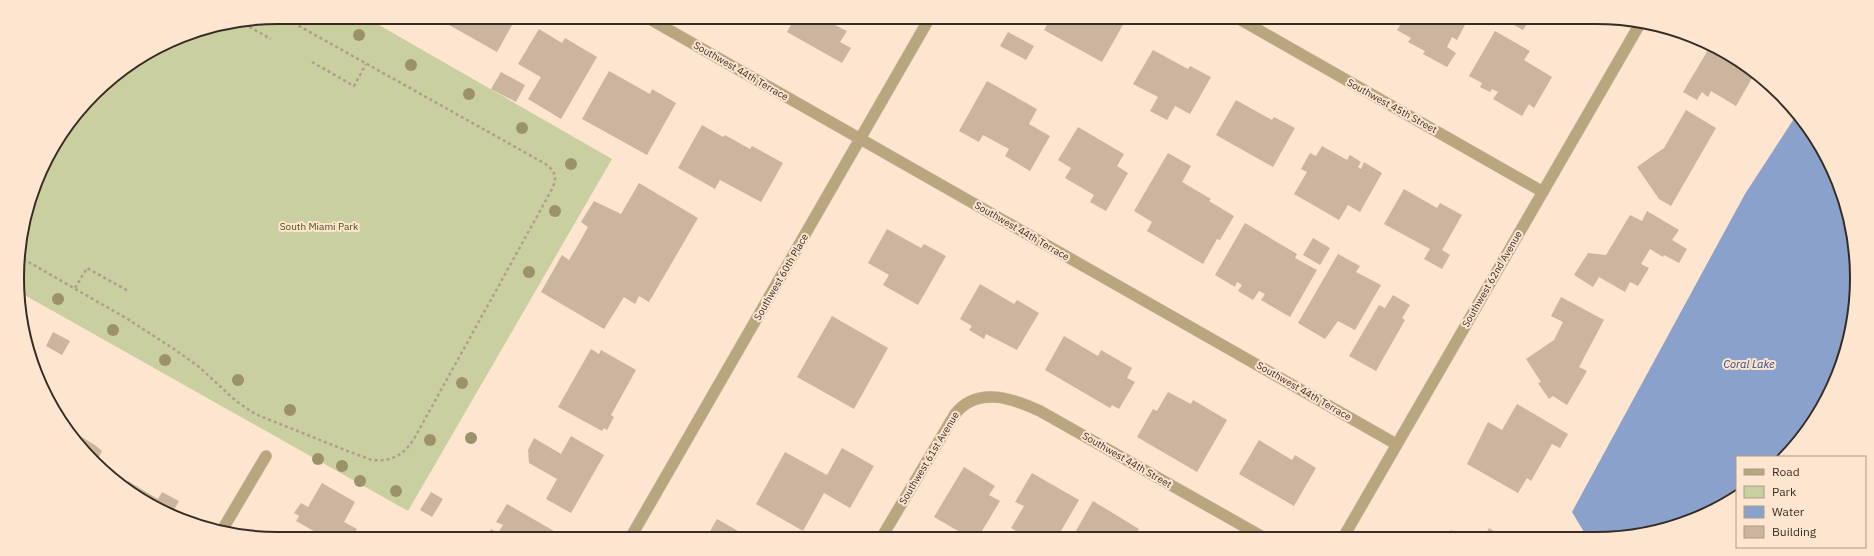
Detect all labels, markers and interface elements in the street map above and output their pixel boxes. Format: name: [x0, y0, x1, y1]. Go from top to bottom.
street label: Southwest 44th Terrace: [691, 39, 791, 104]
street label: Southwest 45th Street: [1345, 76, 1440, 136]
street label: Southwest 44th Terrace: [972, 199, 1072, 264]
park label: South Miami Park: [280, 220, 359, 233]
street label: Southwest 62nd Avenue: [1459, 228, 1525, 330]
street label: Southwest 60th Place: [751, 231, 811, 323]
water label: Coral Lake: [1723, 357, 1775, 371]
street label: Southwest 44th Terrace: [1254, 359, 1354, 424]
street label: Southwest 61st Avenue: [896, 409, 962, 507]
street label: Southwest 44th Street: [1080, 429, 1174, 491]
legend: [1736, 456, 1866, 548]
text: Road: [1772, 464, 1800, 479]
text: Park: [1772, 484, 1797, 499]
text: Water: [1772, 504, 1805, 519]
text: Building: [1772, 524, 1817, 539]

